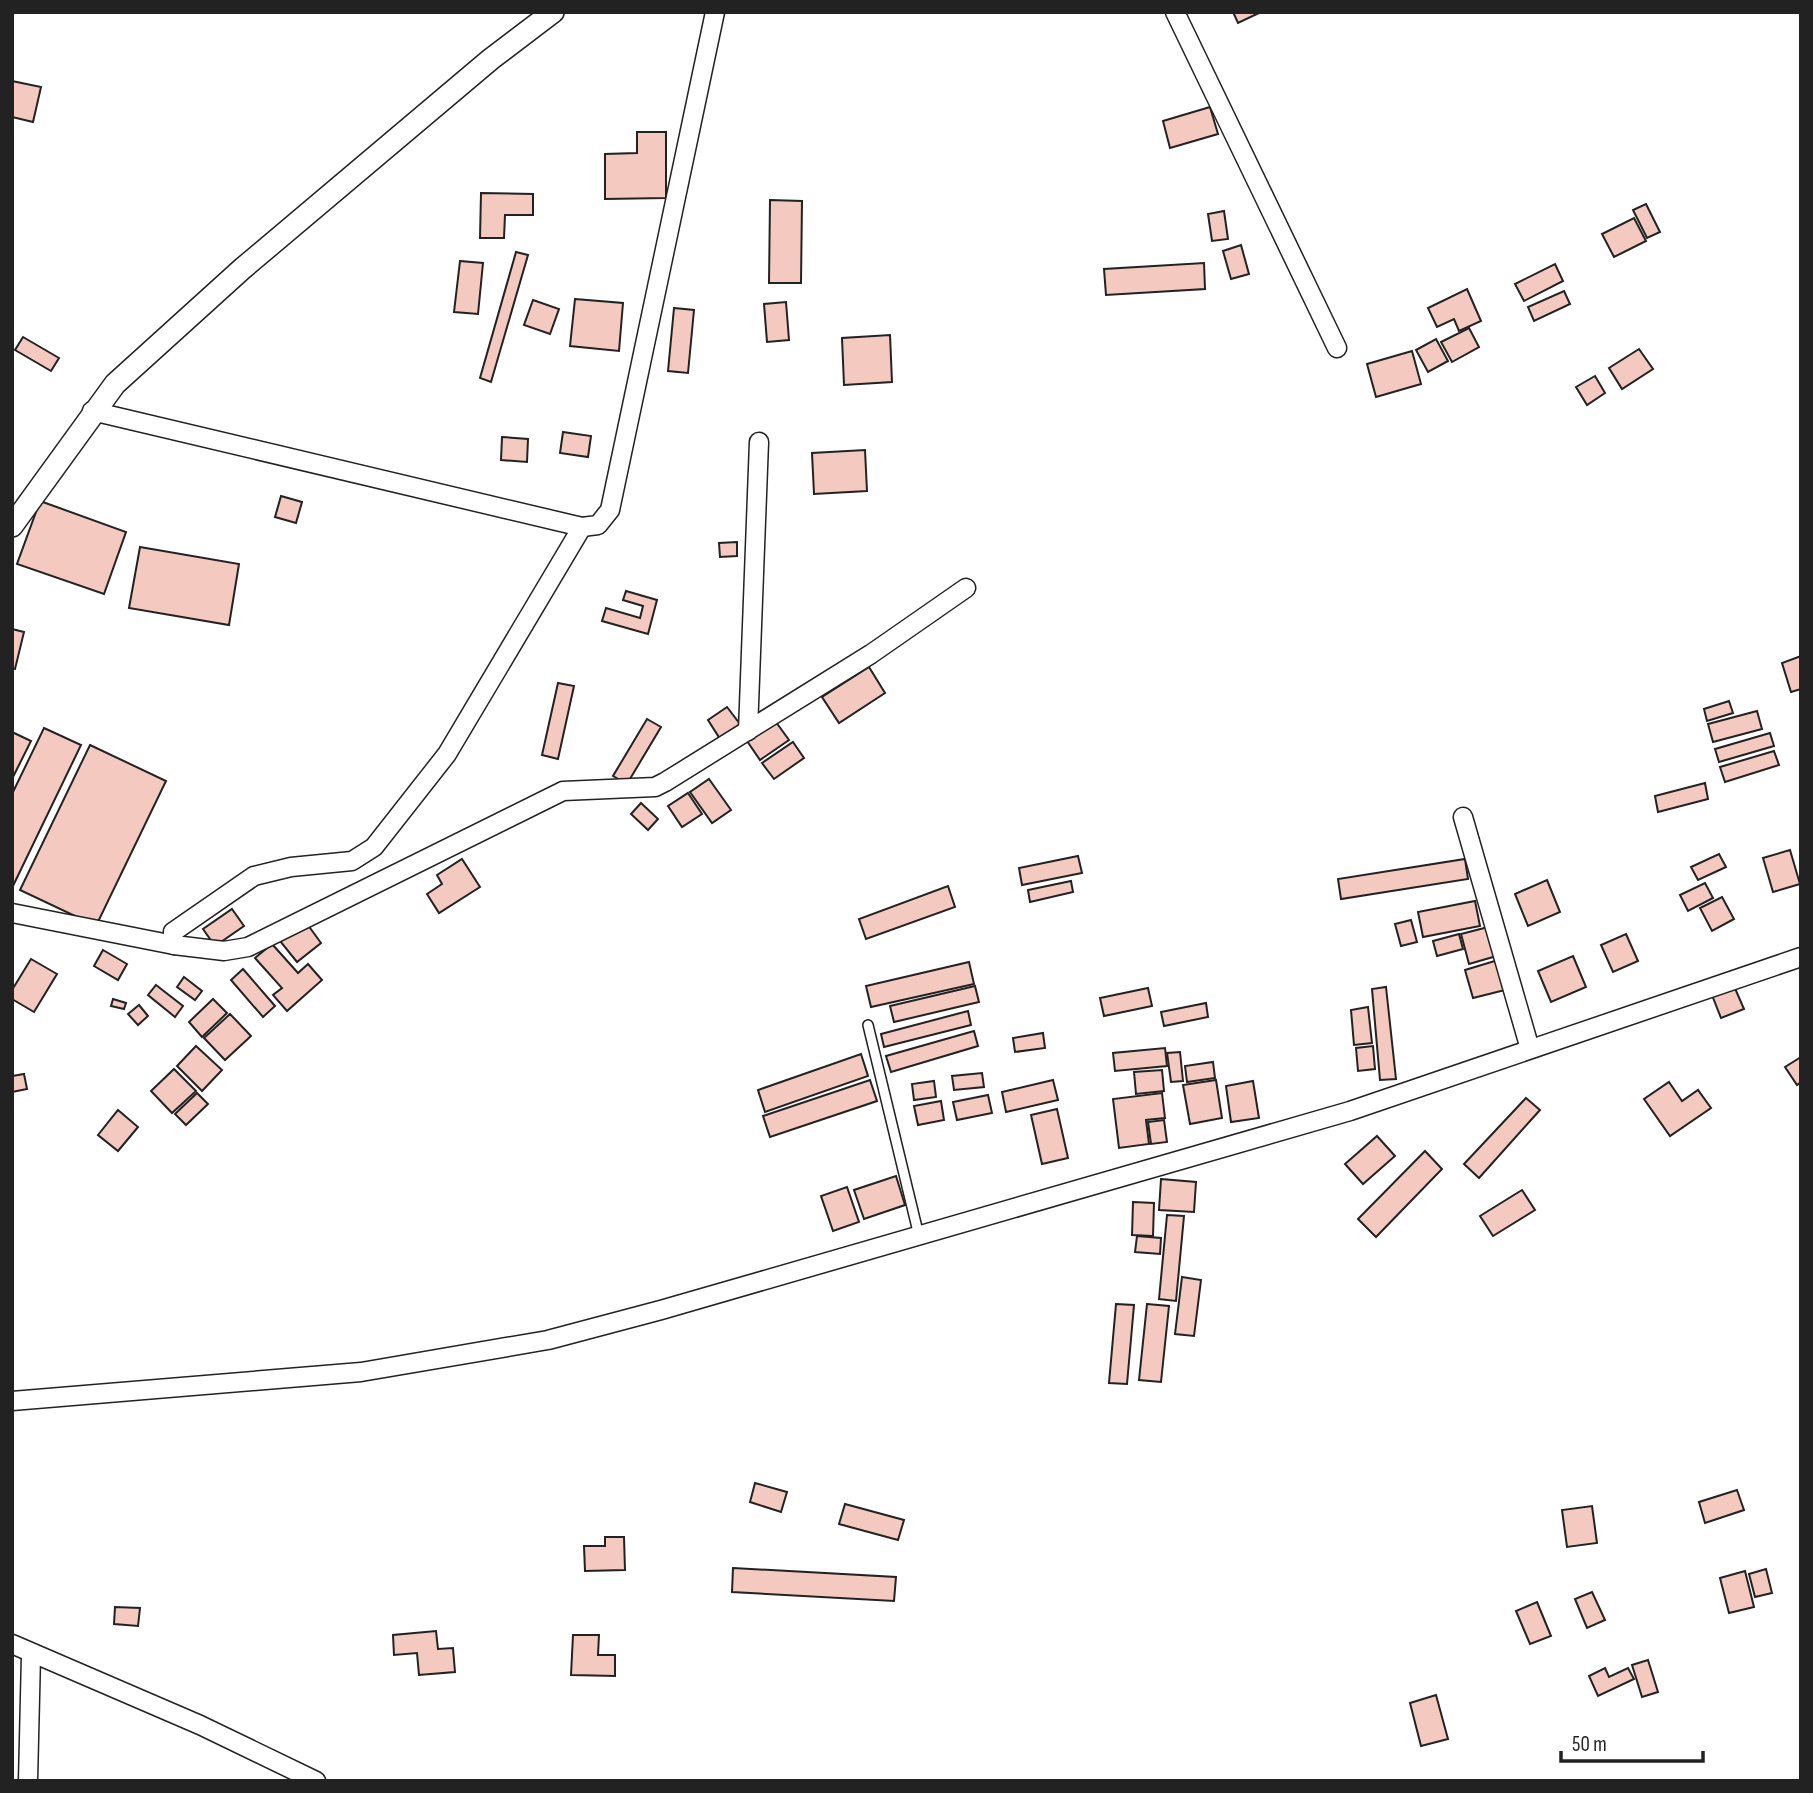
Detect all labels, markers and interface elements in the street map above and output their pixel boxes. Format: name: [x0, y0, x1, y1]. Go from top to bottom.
scale bar: [1561, 1720, 1703, 1764]
text: 50 m: [1572, 1732, 1607, 1757]

